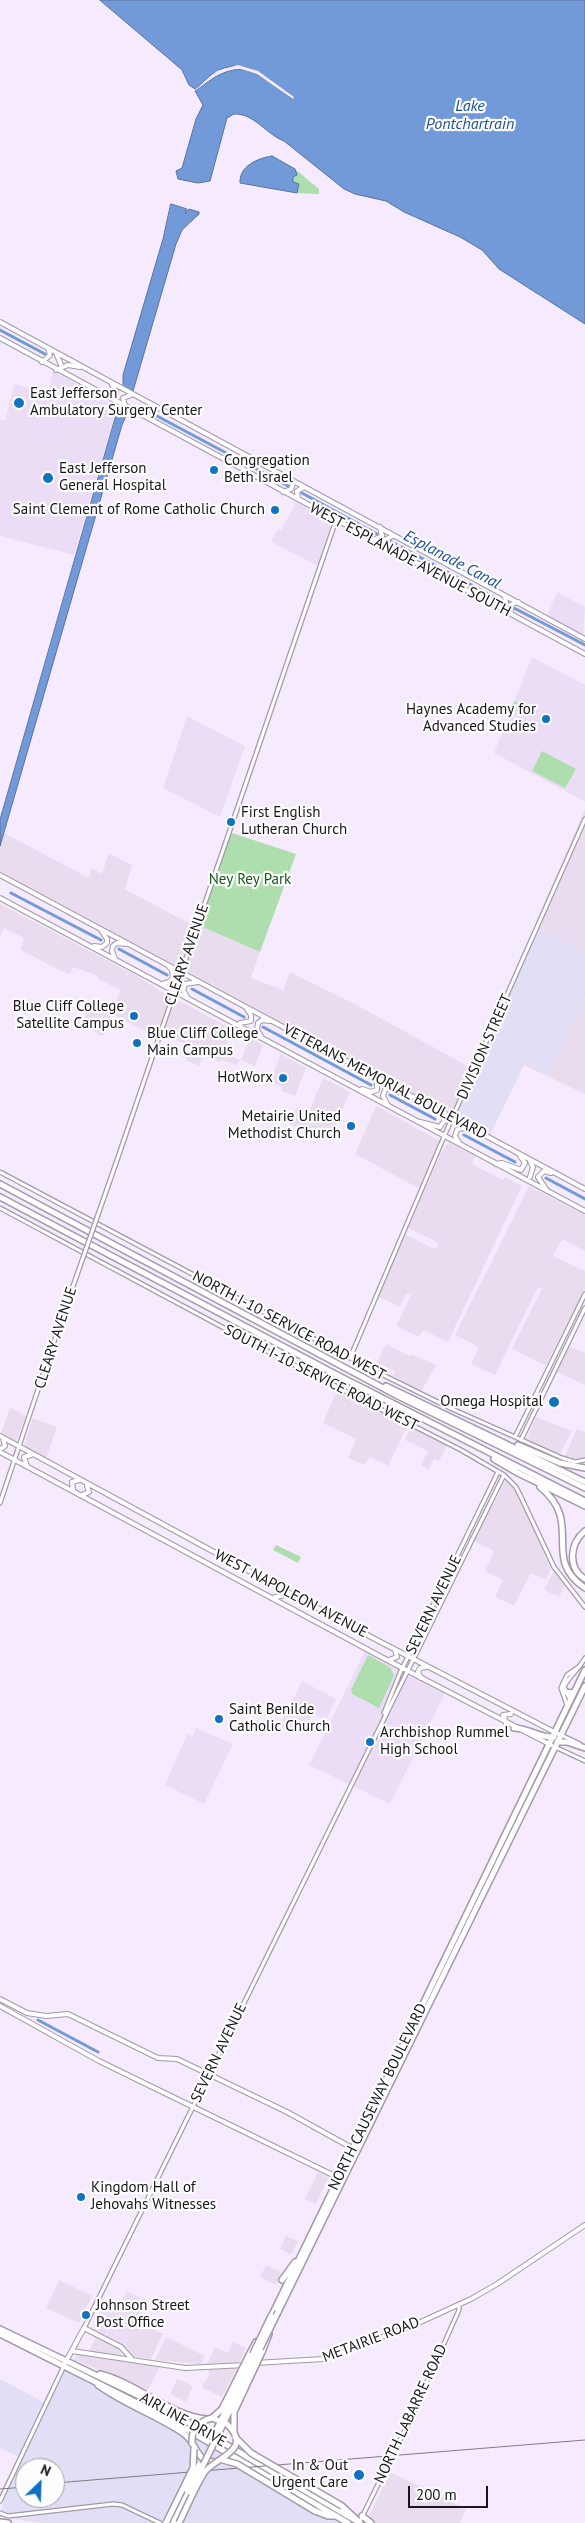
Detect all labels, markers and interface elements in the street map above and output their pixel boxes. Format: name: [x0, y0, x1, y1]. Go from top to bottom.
water label: Lake Pontchartrain: [426, 96, 514, 134]
place label: East Jefferson Ambulatory Surgery Center: [30, 385, 202, 420]
marker: East Jefferson Ambulatory Surgery Center: [12, 396, 26, 410]
place label: Congregation Beth Israel: [224, 452, 310, 487]
place label: East Jefferson General Hospital: [59, 460, 166, 495]
marker: Congregation Beth Israel: [208, 464, 220, 476]
marker: East Jefferson General Hospital: [41, 471, 55, 485]
street label: WEST ESPLANADE AVENUE SOUTH: [306, 499, 514, 621]
place label: Saint Clement of Rome Catholic Church: [13, 501, 265, 519]
marker: Saint Clement of Rome Catholic Church: [269, 504, 281, 516]
water label: Esplanade Canal: [400, 526, 504, 594]
place label: Haynes Academy for Advanced Studies: [406, 701, 536, 736]
marker: Haynes Academy for Advanced Studies: [540, 713, 552, 725]
place label: First English Lutheran Church: [241, 804, 347, 839]
marker: First English Lutheran Church: [225, 816, 237, 828]
park label: Ney Rey Park: [209, 871, 291, 889]
street label: CLEARY AVENUE: [161, 902, 213, 1008]
street label: DIVISION STREET: [454, 992, 516, 1102]
place label: Blue Cliff College Satellite Campus: [13, 998, 124, 1033]
marker: Blue Cliff College Satellite Campus: [128, 1010, 140, 1022]
street label: VETERANS MEMORIAL BOULEVARD: [280, 1021, 490, 1143]
place label: Blue Cliff College Main Campus: [147, 1025, 258, 1060]
marker: Blue Cliff College Main Campus: [131, 1037, 143, 1049]
place label: HotWorx: [217, 1069, 273, 1087]
marker: HotWorx: [277, 1072, 289, 1084]
place label: Metairie United Methodist Church: [228, 1108, 341, 1143]
marker: Metairie United Methodist Church: [345, 1120, 357, 1132]
street label: NORTH I-10 SERVICE ROAD WEST: [189, 1267, 389, 1385]
street label: CLEARY AVENUE: [31, 1285, 81, 1391]
street label: SOUTH I-10 SERVICE ROAD WEST: [221, 1321, 421, 1435]
place label: Omega Hospital: [440, 1393, 543, 1411]
marker: Omega Hospital: [547, 1395, 561, 1409]
street label: WEST NAPOLEON AVENUE: [211, 1546, 371, 1642]
street label: SEVERN AVENUE: [402, 1552, 466, 1658]
place label: Saint Benilde Catholic Church: [229, 1701, 330, 1736]
marker: Saint Benilde Catholic Church: [213, 1713, 225, 1725]
place label: Archbishop Rummel High School: [380, 1724, 509, 1759]
marker: Archbishop Rummel High School: [364, 1736, 376, 1748]
street label: SEVERN AVENUE: [187, 2000, 251, 2106]
street label: NORTH CAUSEWAY BOULEVARD: [325, 2001, 431, 2193]
place label: Kingdom Hall of Jehovahs Witnesses: [91, 2179, 216, 2214]
marker: Kingdom Hall of Jehovahs Witnesses: [75, 2191, 87, 2203]
place label: Johnson Street Post Office: [96, 2297, 190, 2332]
marker: Johnson Street Post Office: [80, 2309, 92, 2321]
street label: METAIRIE ROAD: [320, 2313, 422, 2367]
street label: NORTH LABARRE ROAD: [371, 2342, 451, 2486]
street label: AIRLINE DRIVE: [137, 2389, 229, 2451]
place label: In & Out Urgent Care: [272, 2457, 348, 2492]
north arrow: [15, 2458, 65, 2508]
text: N: [38, 2460, 54, 2480]
marker: In & Out Urgent Care: [352, 2468, 366, 2482]
scale bar: [410, 2476, 490, 2508]
text: 200 m: [416, 2485, 457, 2504]

